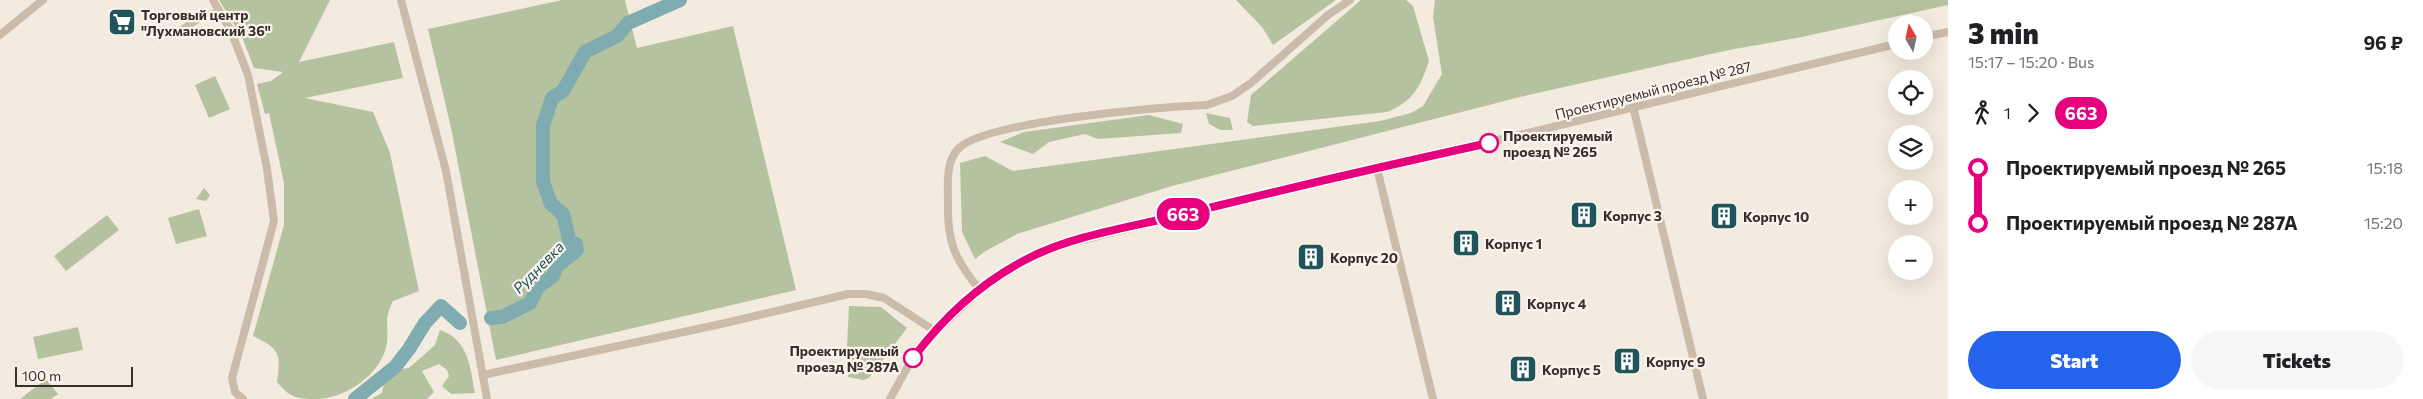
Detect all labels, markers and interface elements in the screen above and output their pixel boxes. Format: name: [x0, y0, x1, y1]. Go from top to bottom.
place label: Торговый центр "Лухмановский 36": [141, 6, 271, 39]
supermarket icon: Торговый центр "Лухмановский 36": [107, 7, 137, 37]
north arrow: [1888, 15, 1932, 60]
map controls: [1888, 15, 1933, 280]
text: 3 min: [1968, 16, 2039, 50]
text: 96 ₽: [2363, 31, 2403, 54]
text: 15:17 – 15:20 · Bus: [1968, 52, 2094, 71]
street label: Проектируемый проезд № 287: [1553, 57, 1753, 123]
button: locate: [1888, 70, 1933, 115]
icon: walk: [1968, 99, 1996, 127]
icon: forward: [2019, 99, 2047, 127]
text: 663: [2065, 102, 2097, 124]
text: 1: [2004, 103, 2011, 122]
button: layers: [1888, 125, 1933, 170]
place label: Проектируемый проезд № 265: [1503, 127, 1613, 160]
marker: Проектируемый проезд № 265: [1479, 133, 1499, 153]
text: Проектируемый проезд № 265: [2006, 156, 2286, 179]
text: 15:18: [2367, 158, 2403, 177]
button: +: [1888, 180, 1933, 225]
line badge: 663: [1154, 198, 1212, 230]
building icon: Корпус 3: [1569, 200, 1599, 230]
building icon: Корпус 10: [1709, 201, 1739, 231]
text: 663: [1167, 203, 1199, 225]
place label: Корпус 3: [1603, 207, 1662, 224]
place label: Корпус 10: [1743, 208, 1809, 225]
text: Проектируемый проезд № 287А: [2006, 211, 2298, 234]
text: 15:20: [2364, 213, 2403, 232]
building icon: Корпус 1: [1451, 228, 1481, 258]
place label: Корпус 1: [1485, 235, 1542, 252]
button: −: [1888, 235, 1933, 280]
water label: Рудневка: [509, 237, 567, 297]
building icon: Корпус 20: [1296, 242, 1326, 272]
place label: Корпус 20: [1330, 249, 1398, 266]
building icon: Корпус 4: [1493, 288, 1523, 318]
place label: Корпус 4: [1527, 295, 1587, 312]
button: Start: [1968, 331, 2181, 389]
button: Tickets: [2191, 331, 2403, 389]
place label: Проектируемый проезд № 287А: [789, 342, 899, 375]
building icon: Корпус 9: [1612, 346, 1642, 376]
marker: Проектируемый проезд № 287А: [903, 348, 923, 368]
place label: Корпус 9: [1646, 353, 1706, 370]
building icon: Корпус 5: [1508, 354, 1538, 384]
place label: Корпус 5: [1542, 361, 1601, 378]
scale bar: [15, 364, 132, 387]
text: 100 m: [22, 367, 61, 384]

